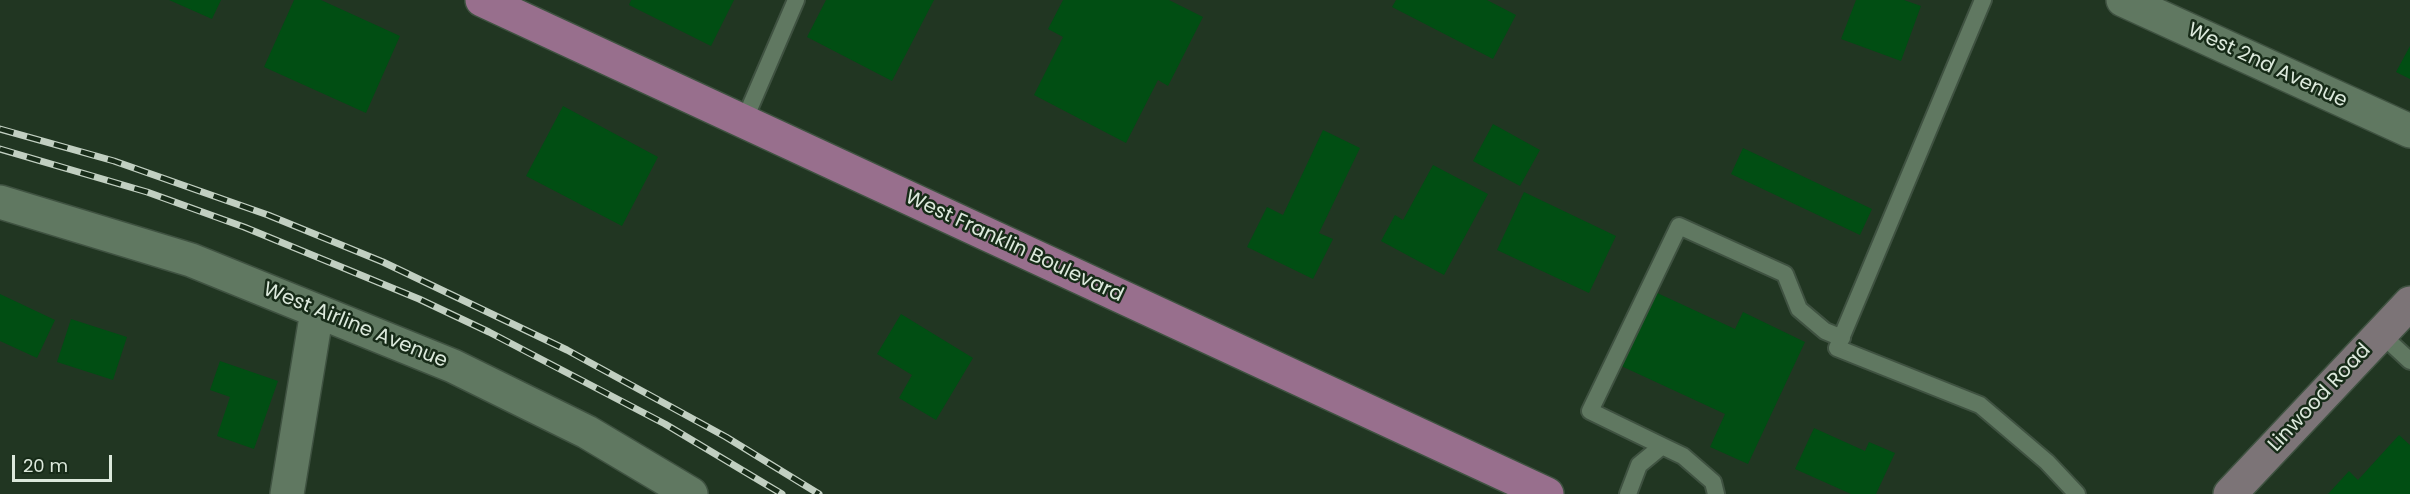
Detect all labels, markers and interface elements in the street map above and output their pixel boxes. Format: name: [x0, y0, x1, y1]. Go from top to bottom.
street label: West 2nd Avenue: [2183, 19, 2351, 113]
street label: West Franklin Boulevard: [901, 186, 1127, 308]
street label: West Airline Avenue: [259, 278, 451, 374]
street label: Linwood Road: [2264, 339, 2376, 457]
scale bar: [15, 443, 116, 481]
text: 20 m: [23, 453, 68, 478]

